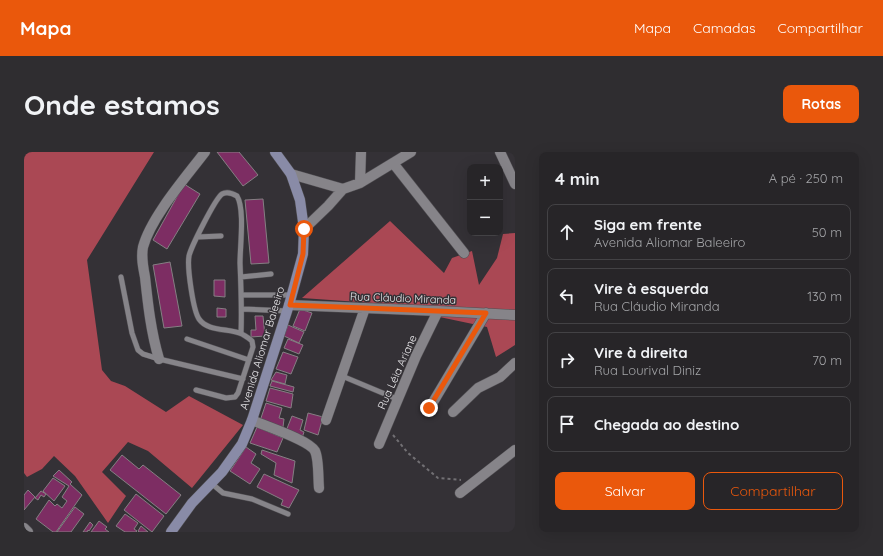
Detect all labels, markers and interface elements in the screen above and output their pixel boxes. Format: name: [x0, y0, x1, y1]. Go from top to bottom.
text: Mapa: [20, 16, 71, 40]
text: Mapa: [634, 19, 671, 37]
text: Camadas: [693, 19, 755, 37]
text: Compartilhar: [777, 19, 863, 37]
button: Rotas: [783, 85, 859, 123]
text: Onde estamos: [24, 87, 220, 122]
map controls: [467, 164, 503, 236]
button: +: [467, 164, 503, 200]
text: 4 min: [555, 168, 600, 189]
text: A pé · 250 m: [769, 170, 843, 186]
button: −: [467, 200, 503, 236]
text: Siga em frente: [594, 215, 702, 234]
route start: [295, 220, 313, 238]
icon: ahead: [556, 221, 578, 243]
text: 50 m: [812, 224, 842, 240]
text: Avenida Aliomar Baleeiro: [594, 234, 745, 250]
text: Vire à esquerda: [594, 279, 709, 298]
street label: Avenida Aliomar Baleeiro: [237, 284, 288, 411]
icon: left: [556, 285, 578, 307]
text: 130 m: [807, 288, 842, 304]
street label: Rua Cláudio Miranda: [350, 289, 456, 307]
text: Rua Cláudio Miranda: [594, 298, 720, 314]
street label: Rua Léia Ariane: [374, 333, 420, 411]
text: Vire à direita: [594, 343, 688, 362]
icon: right: [556, 349, 578, 371]
text: 70 m: [812, 352, 842, 368]
text: Rua Lourival Diniz: [594, 362, 701, 378]
route end: [420, 399, 438, 417]
icon: arrive: [556, 413, 578, 435]
text: Chegada ao destino: [594, 415, 739, 434]
button: Salvar: [555, 472, 695, 510]
button: Compartilhar: [703, 472, 843, 510]

